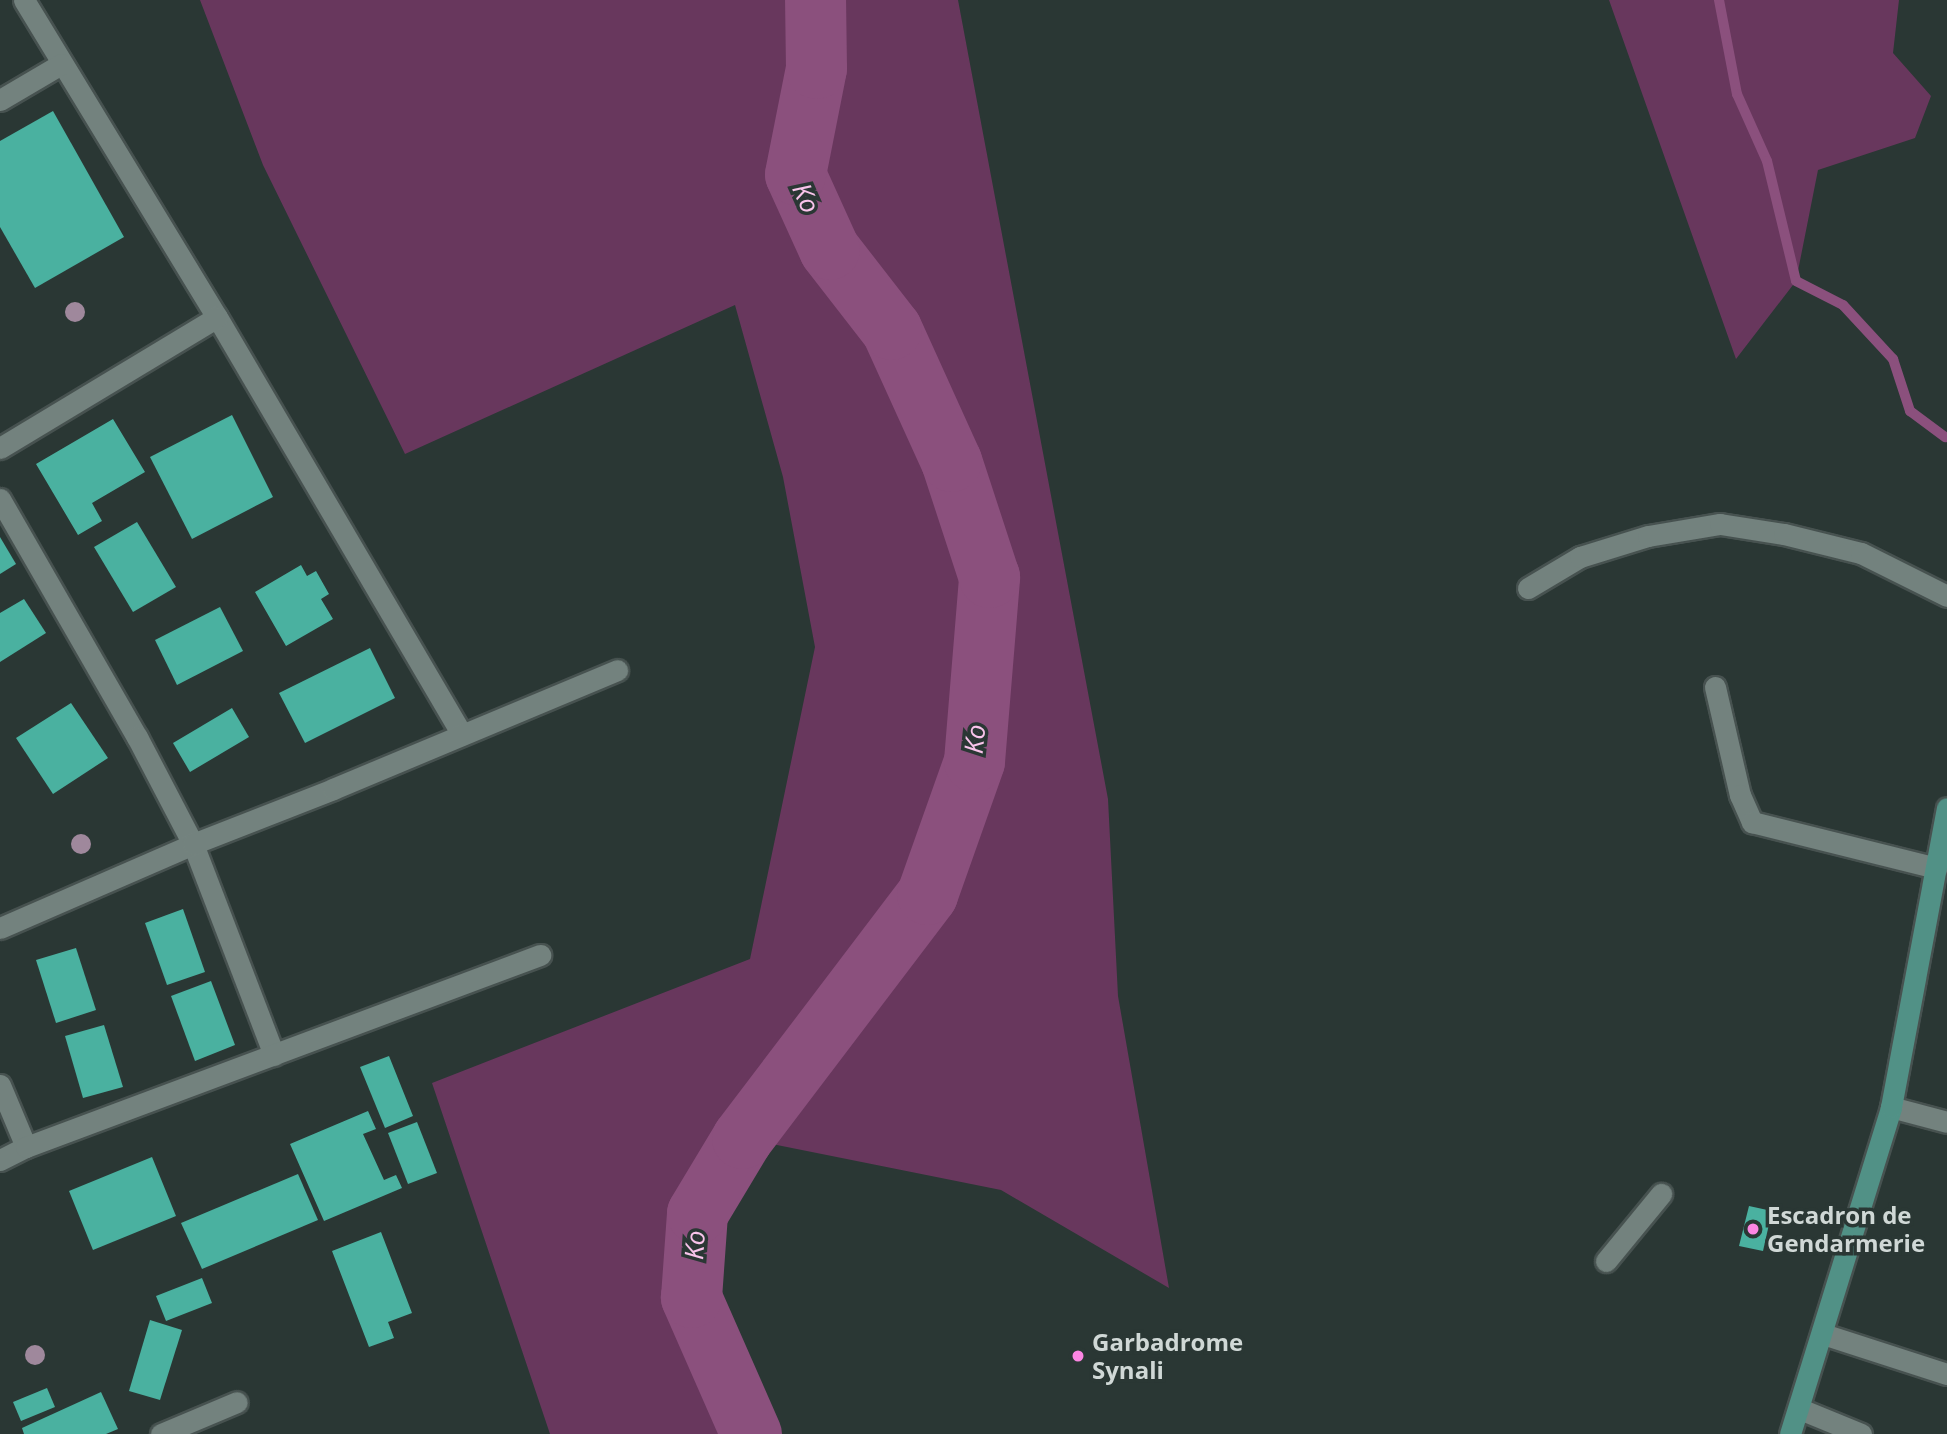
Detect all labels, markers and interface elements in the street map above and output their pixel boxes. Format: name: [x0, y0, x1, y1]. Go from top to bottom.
water label: Ko: [786, 178, 826, 218]
water label: Ko: [958, 723, 992, 755]
place label: Escadron de Gendarmerie: [1767, 1201, 1925, 1257]
marker: Escadron de Gendarmerie: [1745, 1221, 1761, 1237]
water label: Ko: [678, 1229, 712, 1261]
place label: Garbadrome Synali: [1092, 1328, 1243, 1384]
marker: Garbadrome Synali: [1070, 1348, 1086, 1364]

